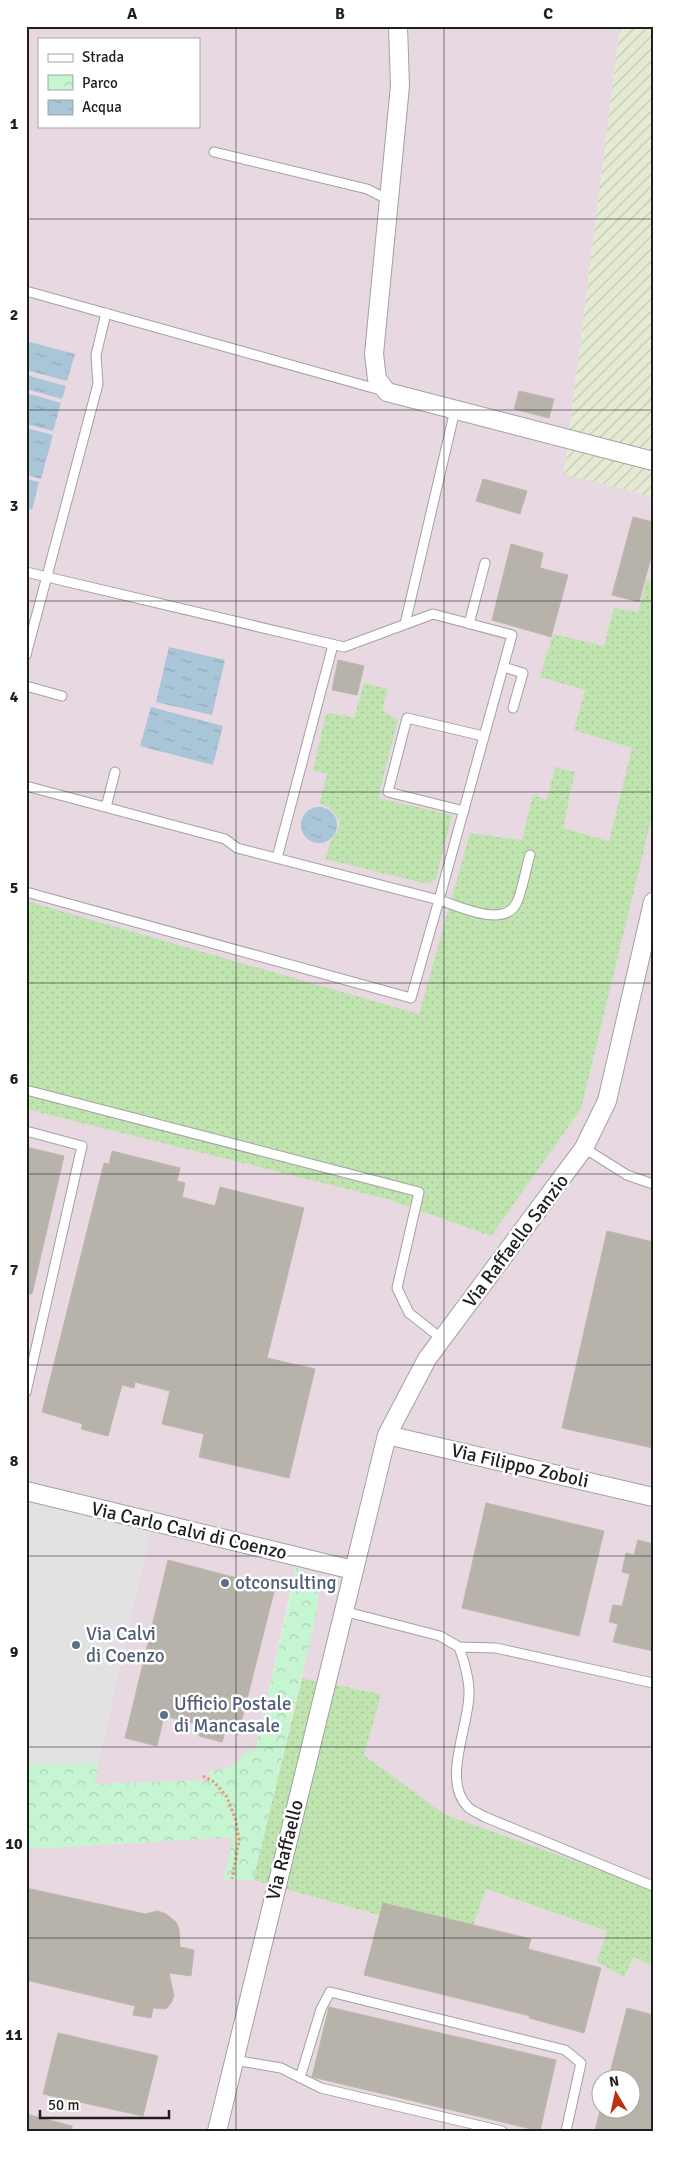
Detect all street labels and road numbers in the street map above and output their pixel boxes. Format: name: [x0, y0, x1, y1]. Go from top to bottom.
street label: Via Raffaello Sanzio: [458, 1169, 574, 1312]
street label: Via Filippo Zoboli: [449, 1439, 591, 1493]
street label: Via Carlo Calvi di Coenzo: [89, 1497, 289, 1565]
street label: Via Raffaello: [261, 1797, 309, 1903]

